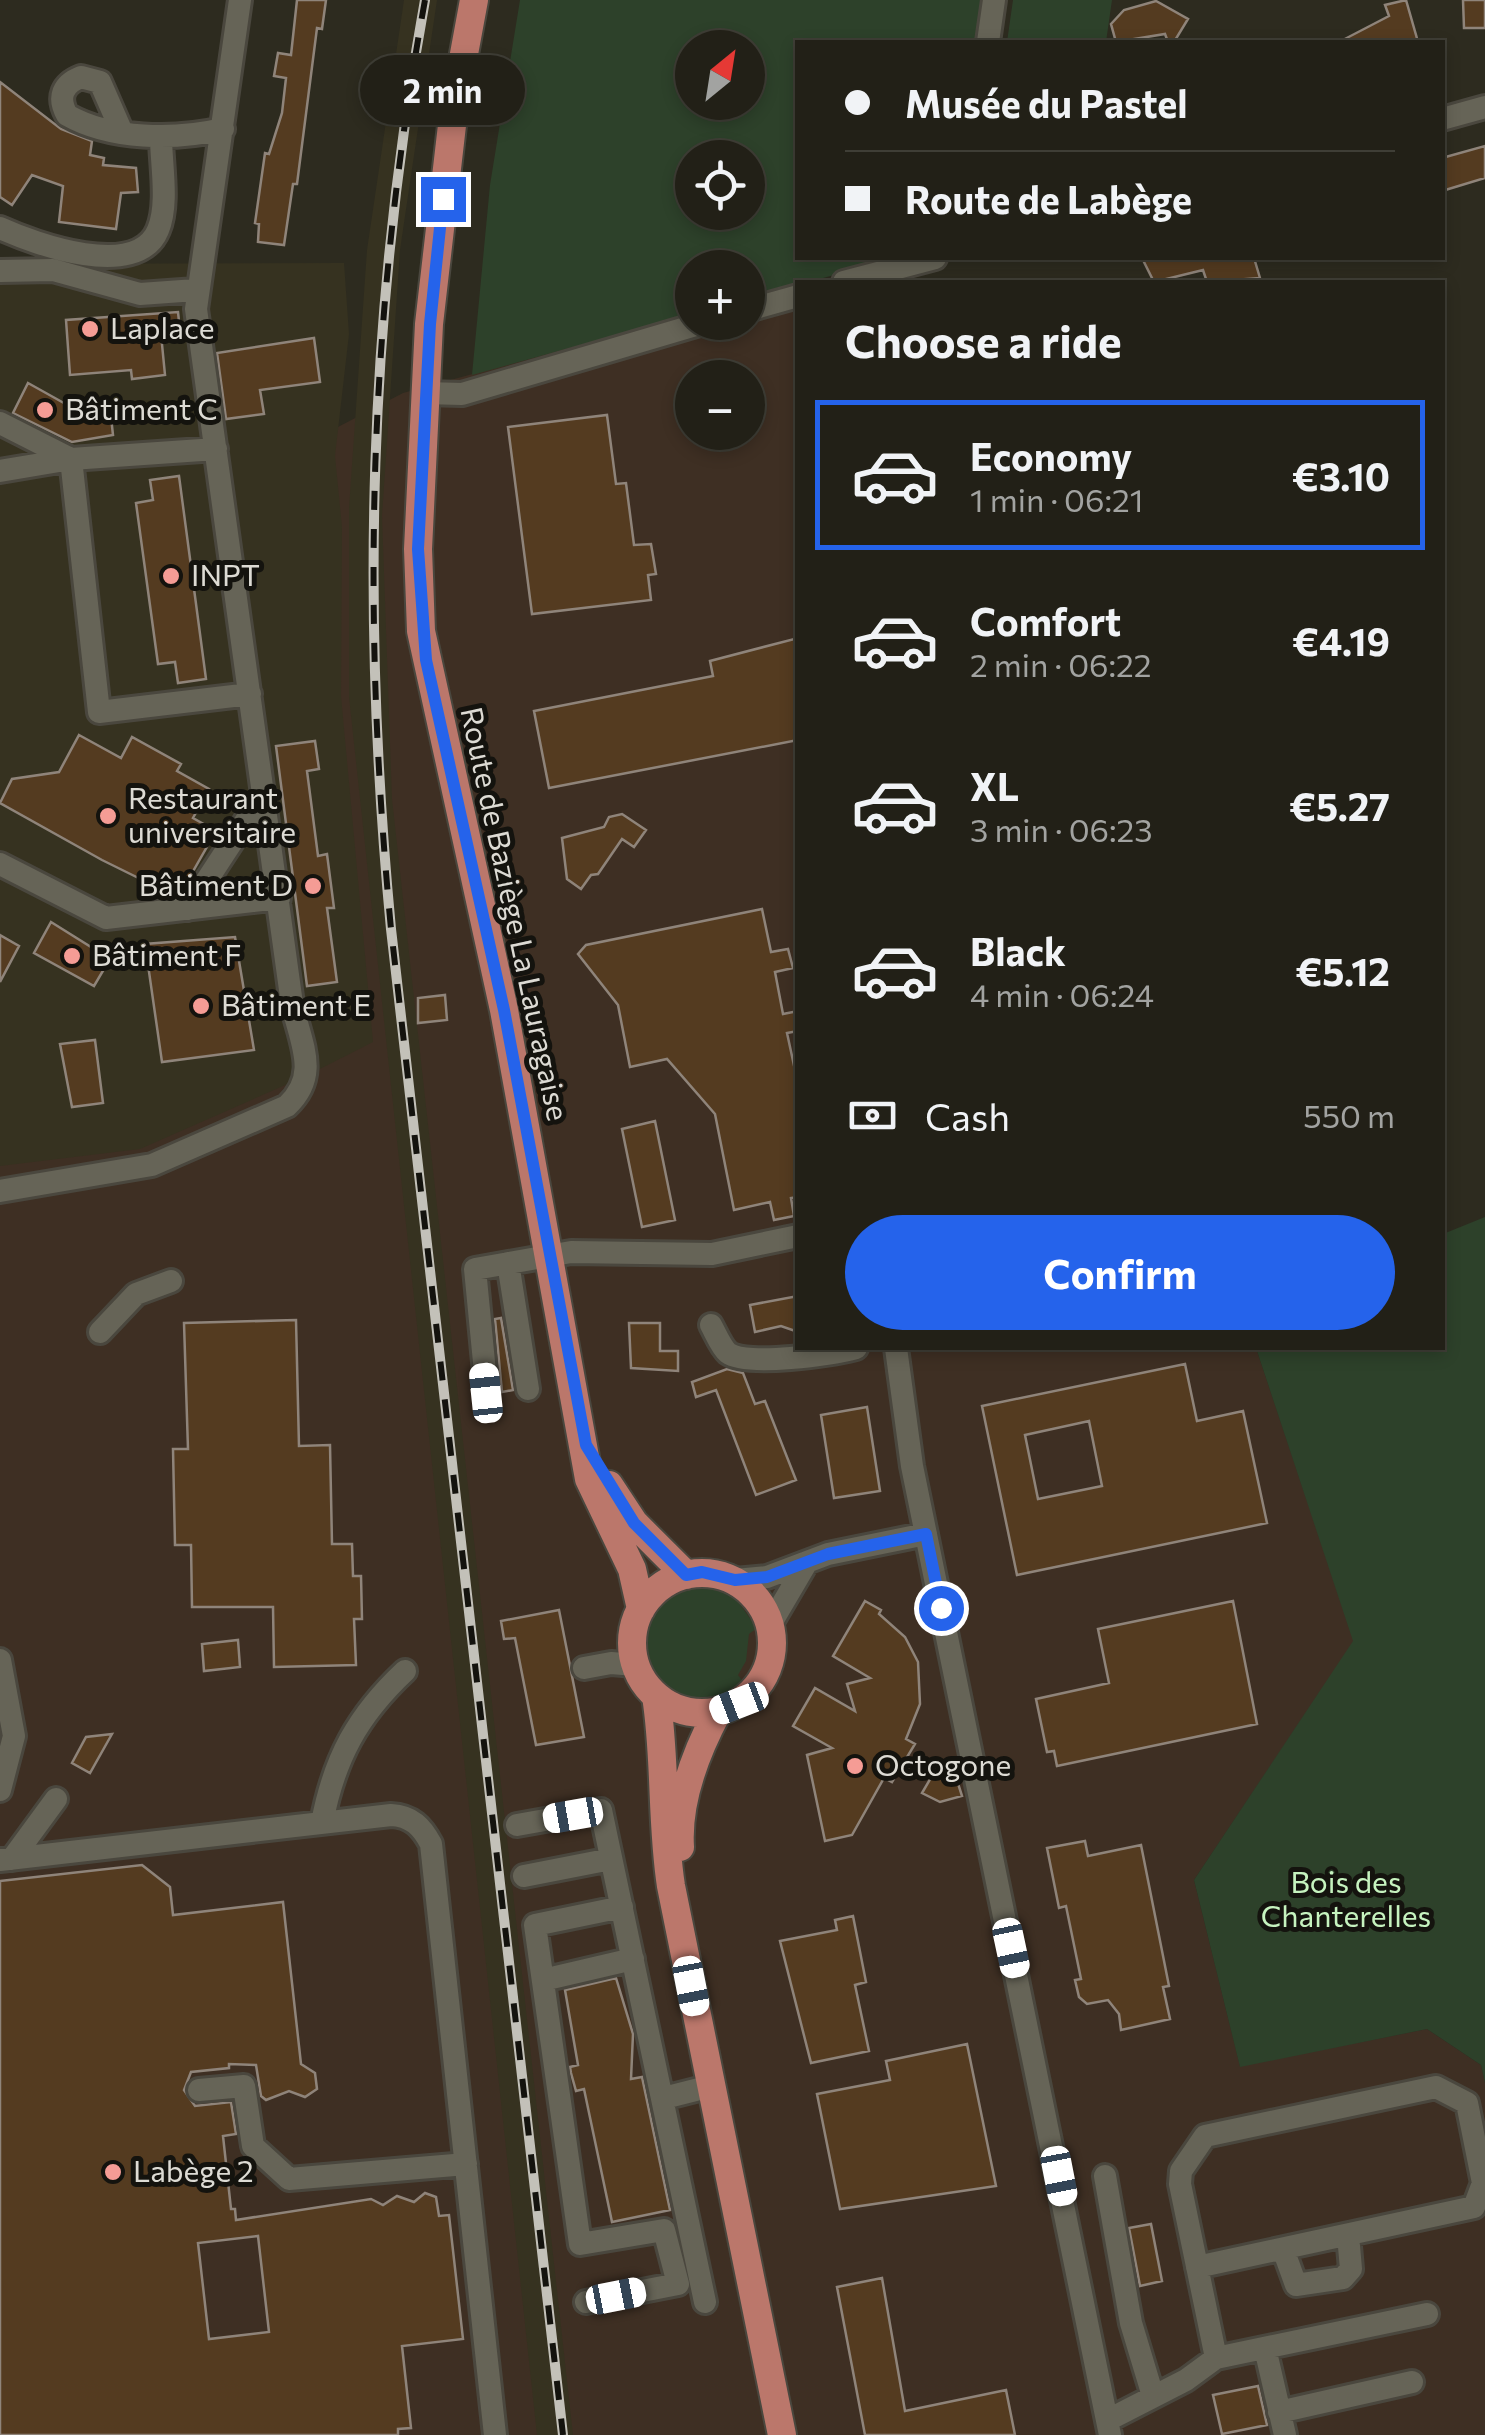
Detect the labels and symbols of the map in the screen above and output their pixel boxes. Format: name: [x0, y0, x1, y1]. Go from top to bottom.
north arrow: [675, 30, 765, 120]
callout: 2 min: [360, 54, 526, 124]
route end: [421, 177, 466, 222]
place label: Laplace: [110, 308, 215, 345]
marker: Laplace: [79, 318, 101, 340]
place label: Bâtiment C: [65, 389, 218, 426]
marker: Bâtiment C: [34, 399, 56, 421]
place label: INPT: [191, 555, 260, 592]
marker: INPT: [160, 565, 182, 587]
street label: Route de Baziège La Lauragaise: [454, 703, 578, 1124]
place label: Restaurant universitaire: [128, 778, 296, 849]
marker: Restaurant universitaire: [97, 805, 119, 827]
place label: Bâtiment D: [139, 865, 293, 902]
marker: Bâtiment D: [302, 875, 324, 897]
place label: Bâtiment F: [92, 935, 241, 972]
marker: Bâtiment F: [61, 945, 83, 967]
place label: Bâtiment E: [221, 985, 371, 1022]
marker: Bâtiment E: [190, 995, 212, 1017]
car: [468, 1362, 504, 1424]
route start: [919, 1586, 964, 1631]
car: [706, 1678, 772, 1728]
place label: Octogone: [875, 1745, 1011, 1782]
marker: Octogone: [844, 1755, 866, 1777]
car: [541, 1795, 605, 1835]
park label: Bois des Chanterelles: [1261, 1862, 1431, 1933]
car: [990, 1916, 1032, 1980]
car: [671, 1954, 711, 2018]
car: [1039, 2144, 1079, 2208]
place label: Labège 2: [133, 2151, 254, 2188]
marker: Labège 2: [102, 2161, 124, 2183]
car: [584, 2276, 648, 2316]

